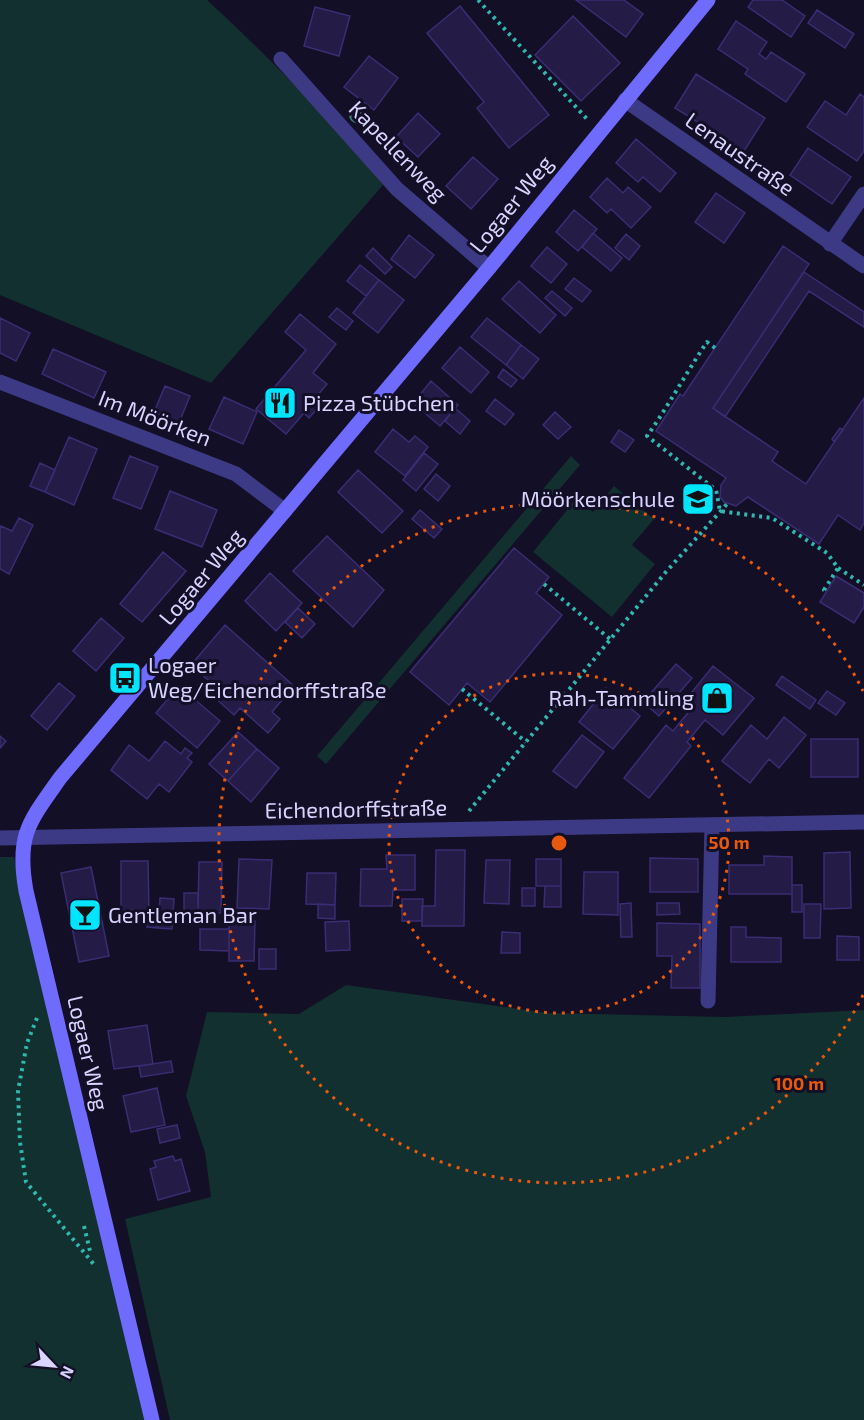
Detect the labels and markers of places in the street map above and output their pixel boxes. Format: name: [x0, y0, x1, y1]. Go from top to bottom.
restaurant icon: Pizza Stübchen: [262, 385, 298, 421]
place label: Pizza Stübchen: [303, 389, 455, 415]
school or university icon: Möörkenschule: [680, 481, 716, 517]
place label: Möörkenschule: [521, 485, 675, 511]
place label: Logaer Weg/Eichendorffstraße: [148, 651, 387, 702]
bus stop icon: Logaer Weg/Eichendorffstraße: [107, 660, 143, 696]
shop icon: Rah-Tammling: [699, 680, 735, 716]
place label: Rah-Tammling: [548, 684, 694, 710]
centre of rings: [549, 833, 569, 853]
bar icon: Gentleman Bar: [67, 897, 103, 933]
place label: Gentleman Bar: [108, 901, 257, 927]

